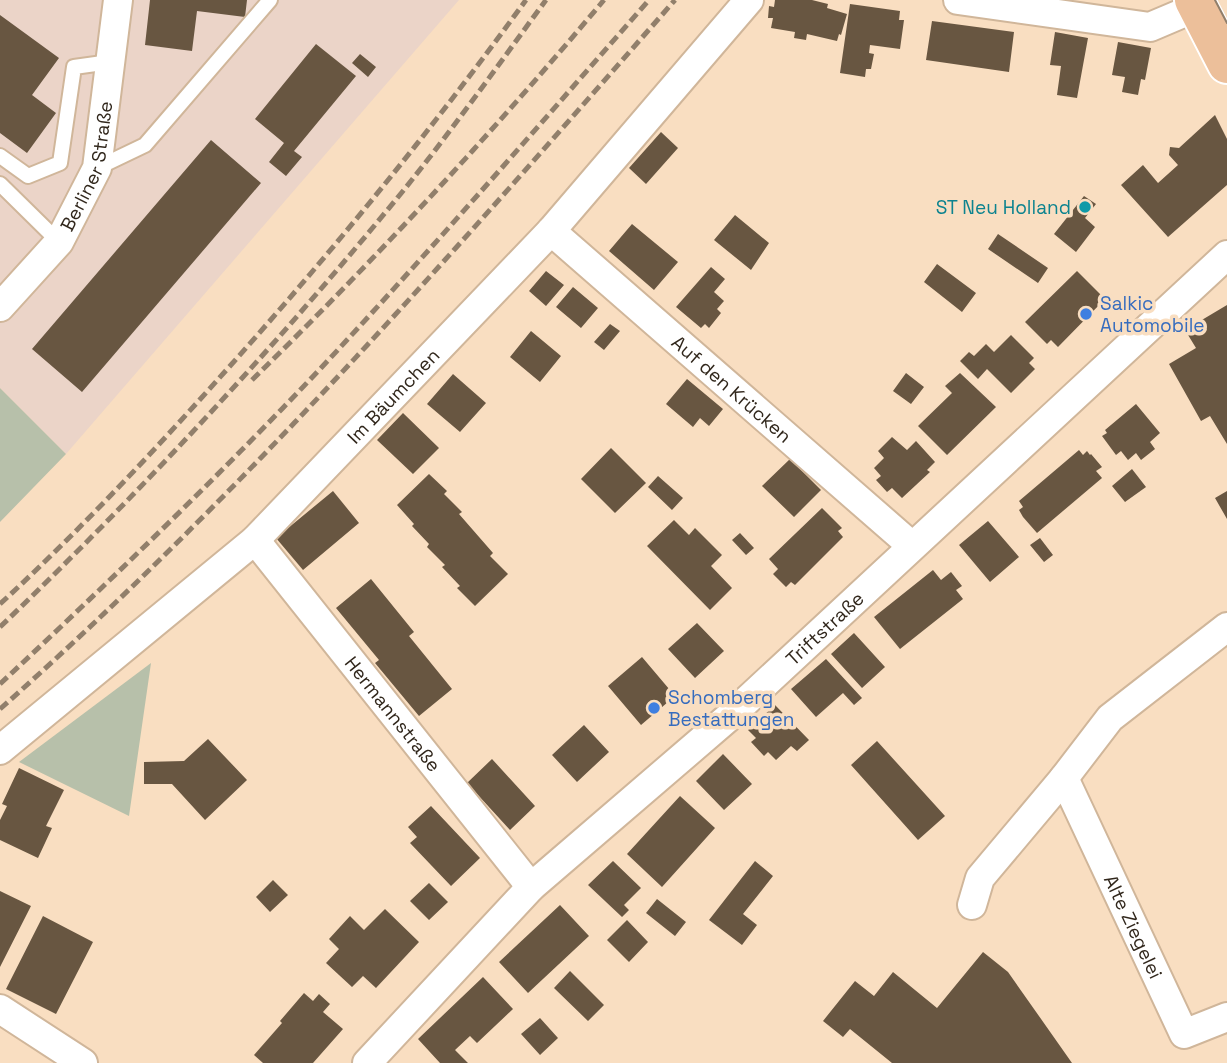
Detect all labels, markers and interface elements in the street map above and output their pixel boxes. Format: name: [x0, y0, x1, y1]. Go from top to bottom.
street label: Berliner Straße: [55, 100, 118, 236]
place label: ST Neu Holland: [936, 195, 1071, 220]
marker: ST Neu Holland: [1077, 199, 1093, 215]
place label: Salkic Automobile: [1100, 291, 1205, 338]
marker: Salkic Automobile: [1078, 306, 1094, 322]
street label: Auf den Krücken: [666, 330, 797, 448]
street label: Im Bäumchen: [342, 343, 445, 449]
street label: Triftstraße: [781, 586, 869, 671]
street label: Hermannstraße: [339, 651, 446, 777]
place label: Schomberg Bestattungen: [668, 685, 794, 732]
marker: Schomberg Bestattungen: [646, 700, 662, 716]
street label: Alte Ziegelei: [1098, 871, 1168, 983]

